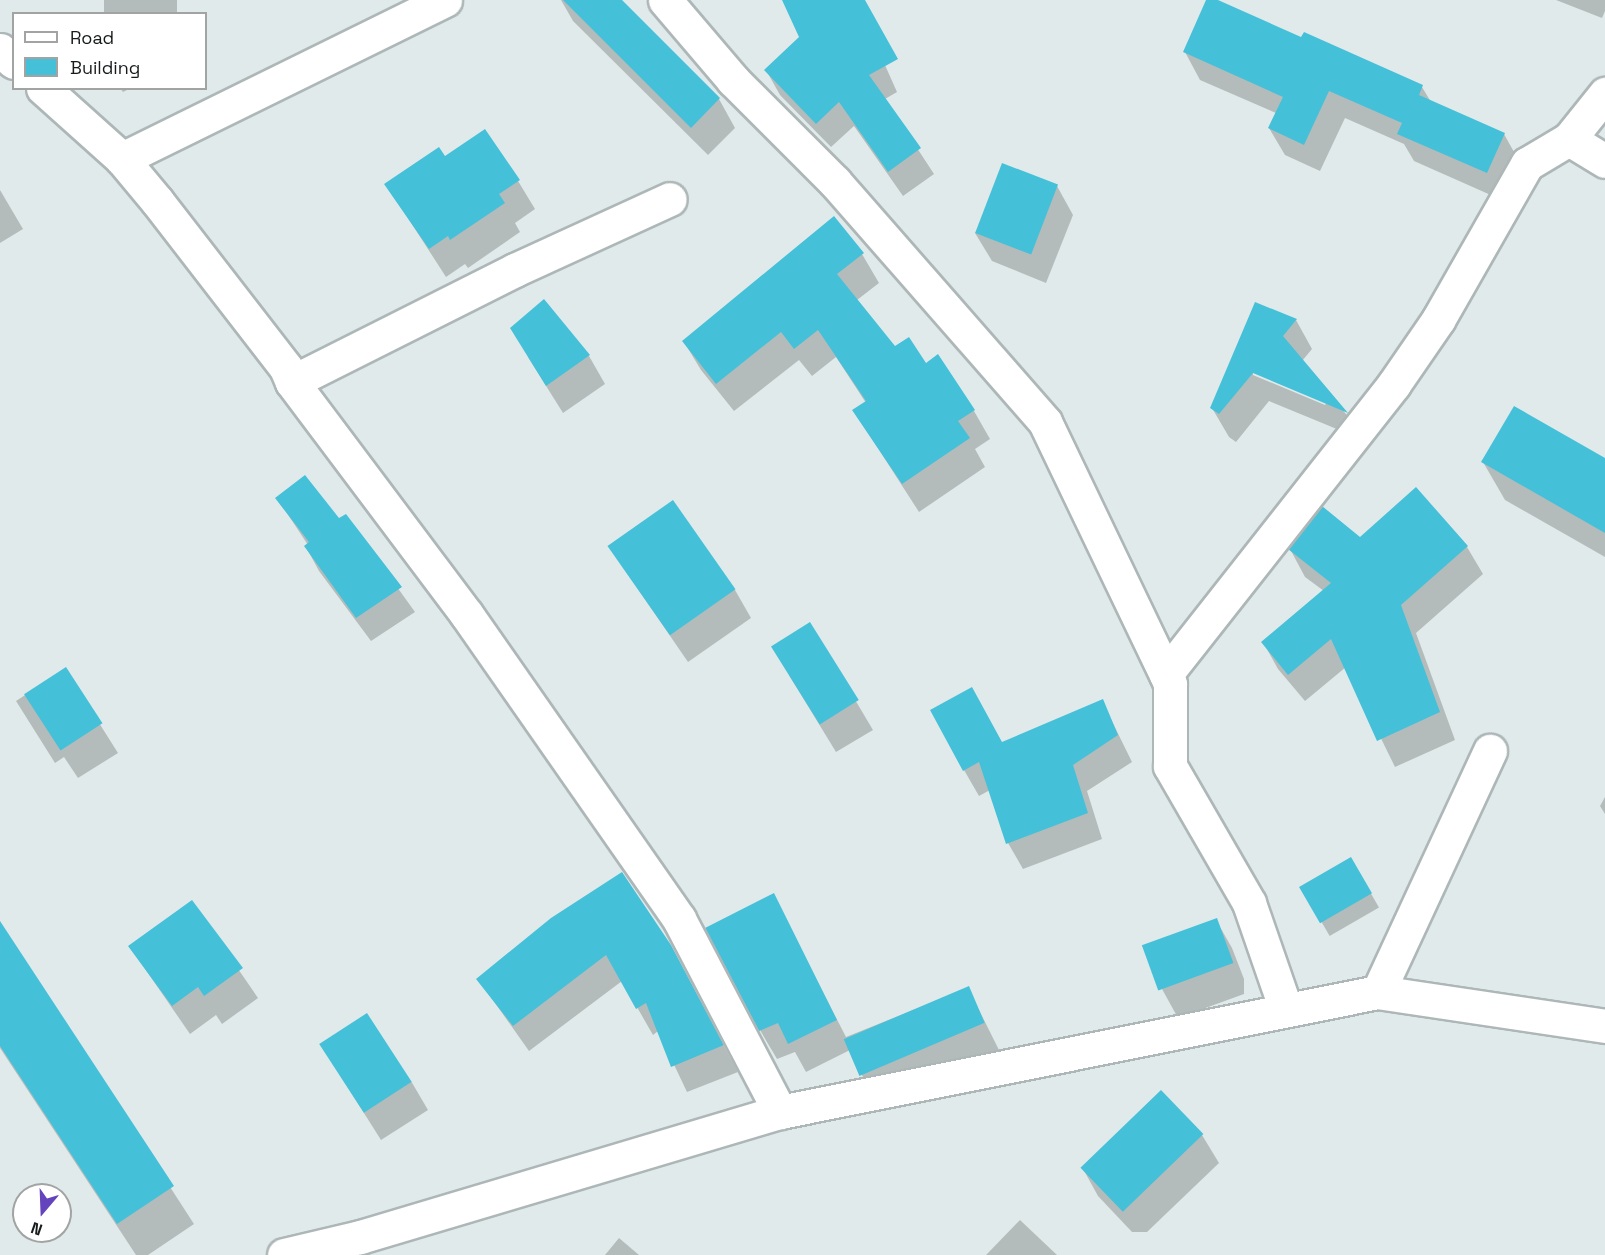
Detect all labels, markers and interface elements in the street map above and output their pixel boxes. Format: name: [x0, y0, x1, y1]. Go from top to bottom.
legend: [12, 12, 207, 90]
text: Road: [70, 26, 114, 49]
text: Building: [70, 56, 140, 79]
north arrow: [12, 1183, 72, 1243]
text: N: [28, 1217, 45, 1240]

